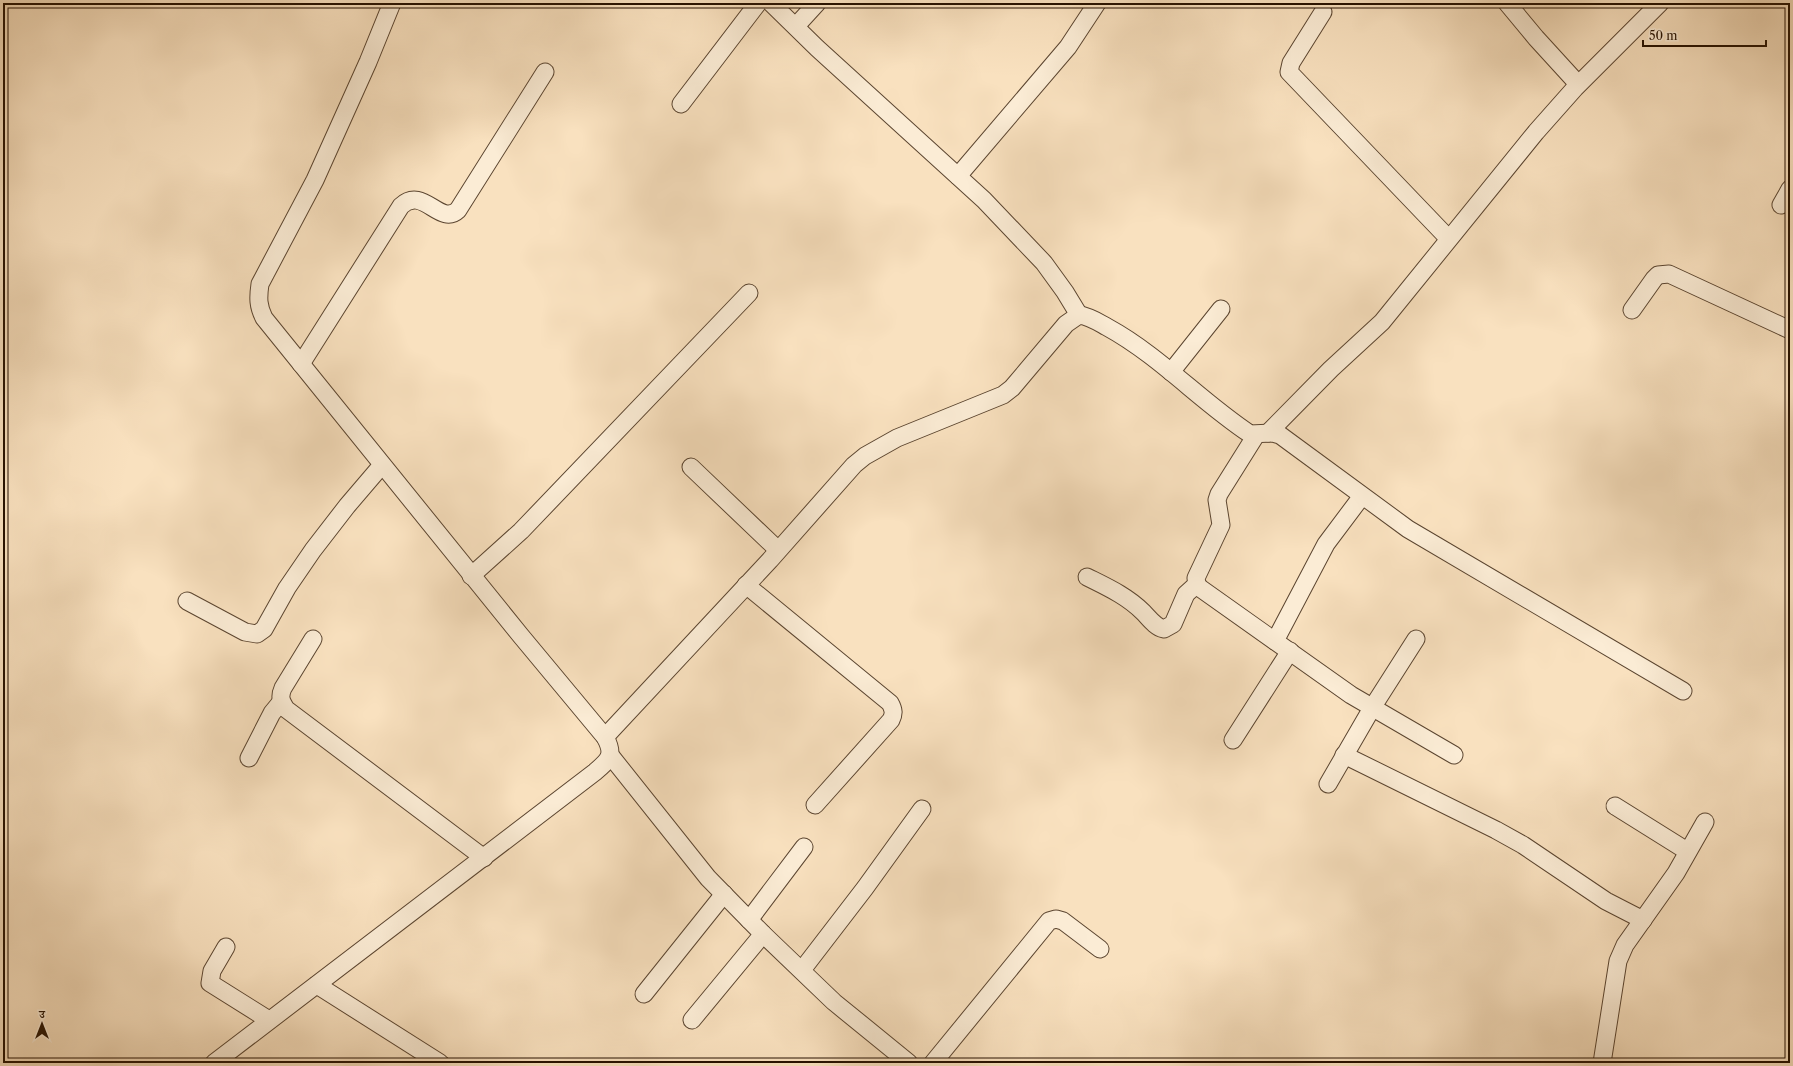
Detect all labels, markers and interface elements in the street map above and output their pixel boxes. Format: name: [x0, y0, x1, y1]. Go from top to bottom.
scale bar: [1643, 22, 1766, 48]
text: 50 m: [1649, 28, 1678, 43]
north arrow: [22, 1004, 62, 1044]
text: उ: [38, 1007, 46, 1021]

